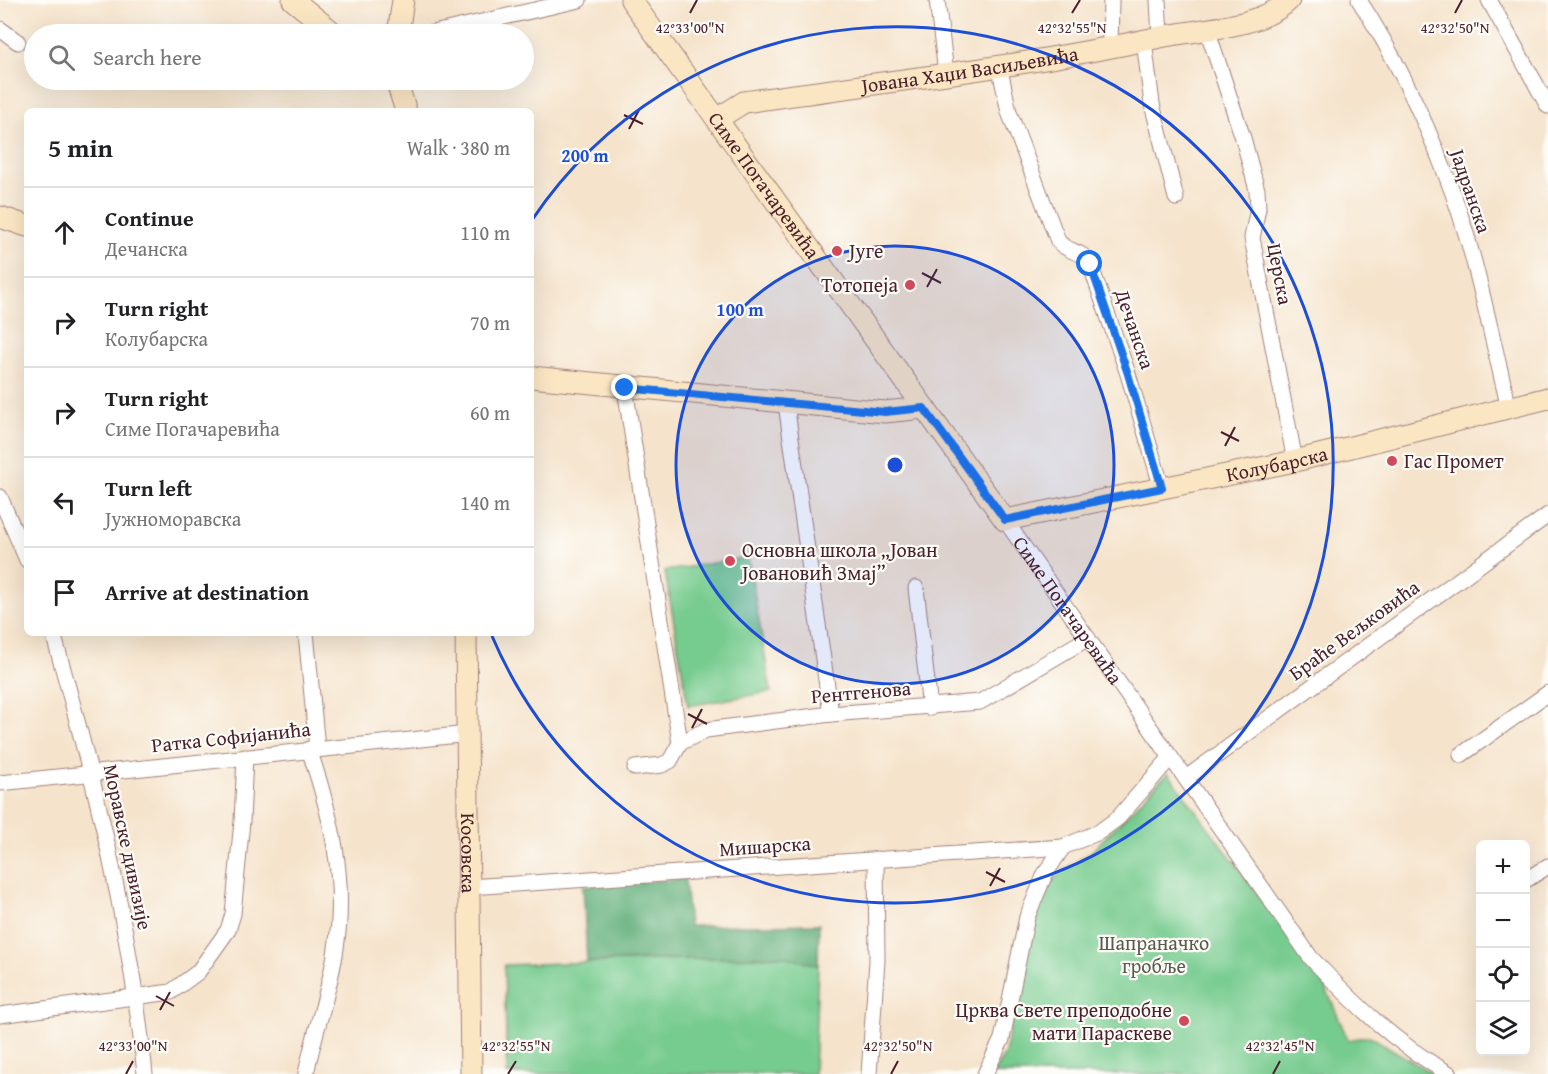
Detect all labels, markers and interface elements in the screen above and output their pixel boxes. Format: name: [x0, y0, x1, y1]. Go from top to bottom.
text: 42°33'00"N: [656, 17, 725, 38]
text: 42°32'55"N: [1038, 17, 1107, 38]
text: 42°32'50"N: [1421, 17, 1490, 38]
search box: [24, 24, 534, 90]
street label: Јована Хаџи Васиљевића: [857, 38, 1081, 100]
icon: search: [45, 41, 78, 74]
text: Search here: [93, 41, 202, 73]
street label: Симе Погачаревића: [702, 105, 828, 265]
text: 5 min: [48, 128, 113, 167]
text: Walk · 380 m: [407, 133, 510, 162]
text: 200 m: [561, 142, 609, 169]
street label: Јадранска: [1443, 142, 1500, 237]
text: Continue: [105, 202, 194, 234]
icon: ahead: [48, 216, 81, 249]
text: 110 m: [460, 218, 510, 247]
text: Дечанска: [105, 234, 188, 263]
place label: Југе: [846, 236, 883, 265]
street label: Церска: [1260, 241, 1301, 308]
marker: Југе: [830, 244, 844, 258]
route start: [1076, 250, 1102, 276]
place label: Тотопеја: [821, 270, 898, 299]
marker: Тотопеја: [903, 278, 917, 292]
street label: Дечанска: [1108, 284, 1163, 373]
text: Turn right: [105, 292, 208, 324]
text: 100 m: [716, 296, 764, 323]
icon: right: [48, 306, 81, 339]
text: 70 m: [470, 308, 510, 337]
text: Колубарска: [105, 324, 208, 353]
route end: [611, 374, 637, 400]
text: Turn right: [105, 382, 208, 414]
icon: right: [48, 396, 81, 429]
text: 60 m: [470, 398, 510, 427]
text: Симе Погачаревића: [105, 414, 280, 443]
street label: Колубарска: [1223, 438, 1331, 489]
place label: Гас Промет: [1404, 446, 1504, 475]
marker: Гас Промет: [1385, 454, 1399, 468]
centre of rings: [885, 455, 905, 475]
text: Turn left: [105, 472, 192, 504]
icon: left: [48, 486, 81, 519]
text: 140 m: [460, 488, 510, 517]
text: Јужноморавска: [105, 504, 241, 533]
street label: Симе Погачаревића: [1006, 530, 1131, 690]
place label: Основна школа „Јован Јовановић Змај”: [739, 535, 938, 587]
marker: Основна школа „Јован Јовановић Змај”: [723, 554, 737, 568]
street label: Браће Вељковића: [1282, 572, 1425, 687]
icon: arrive: [48, 576, 81, 609]
text: Arrive at destination: [105, 576, 309, 608]
street label: Рентгенова: [810, 673, 913, 710]
street label: Ратка Софијанића: [150, 714, 312, 759]
street label: Моравске дивизије: [97, 761, 160, 932]
street label: Косовска: [454, 813, 484, 894]
street label: Мишарска: [718, 828, 812, 863]
map controls: [1476, 840, 1530, 1056]
button: +: [1476, 840, 1530, 894]
button: −: [1476, 894, 1530, 948]
park label: Шапраначко гробље: [1099, 928, 1209, 980]
button: locate: [1476, 948, 1530, 1002]
place label: Црква Свете преподобне мати Параскеве: [955, 995, 1172, 1047]
button: layers: [1476, 1002, 1530, 1056]
marker: Црква Свете преподобне мати Параскеве: [1177, 1014, 1191, 1028]
text: 42°33'00"N: [99, 1035, 168, 1056]
text: 42°32'55"N: [482, 1035, 551, 1056]
text: 42°32'50"N: [864, 1035, 933, 1056]
text: 42°32'45"N: [1246, 1035, 1315, 1056]

